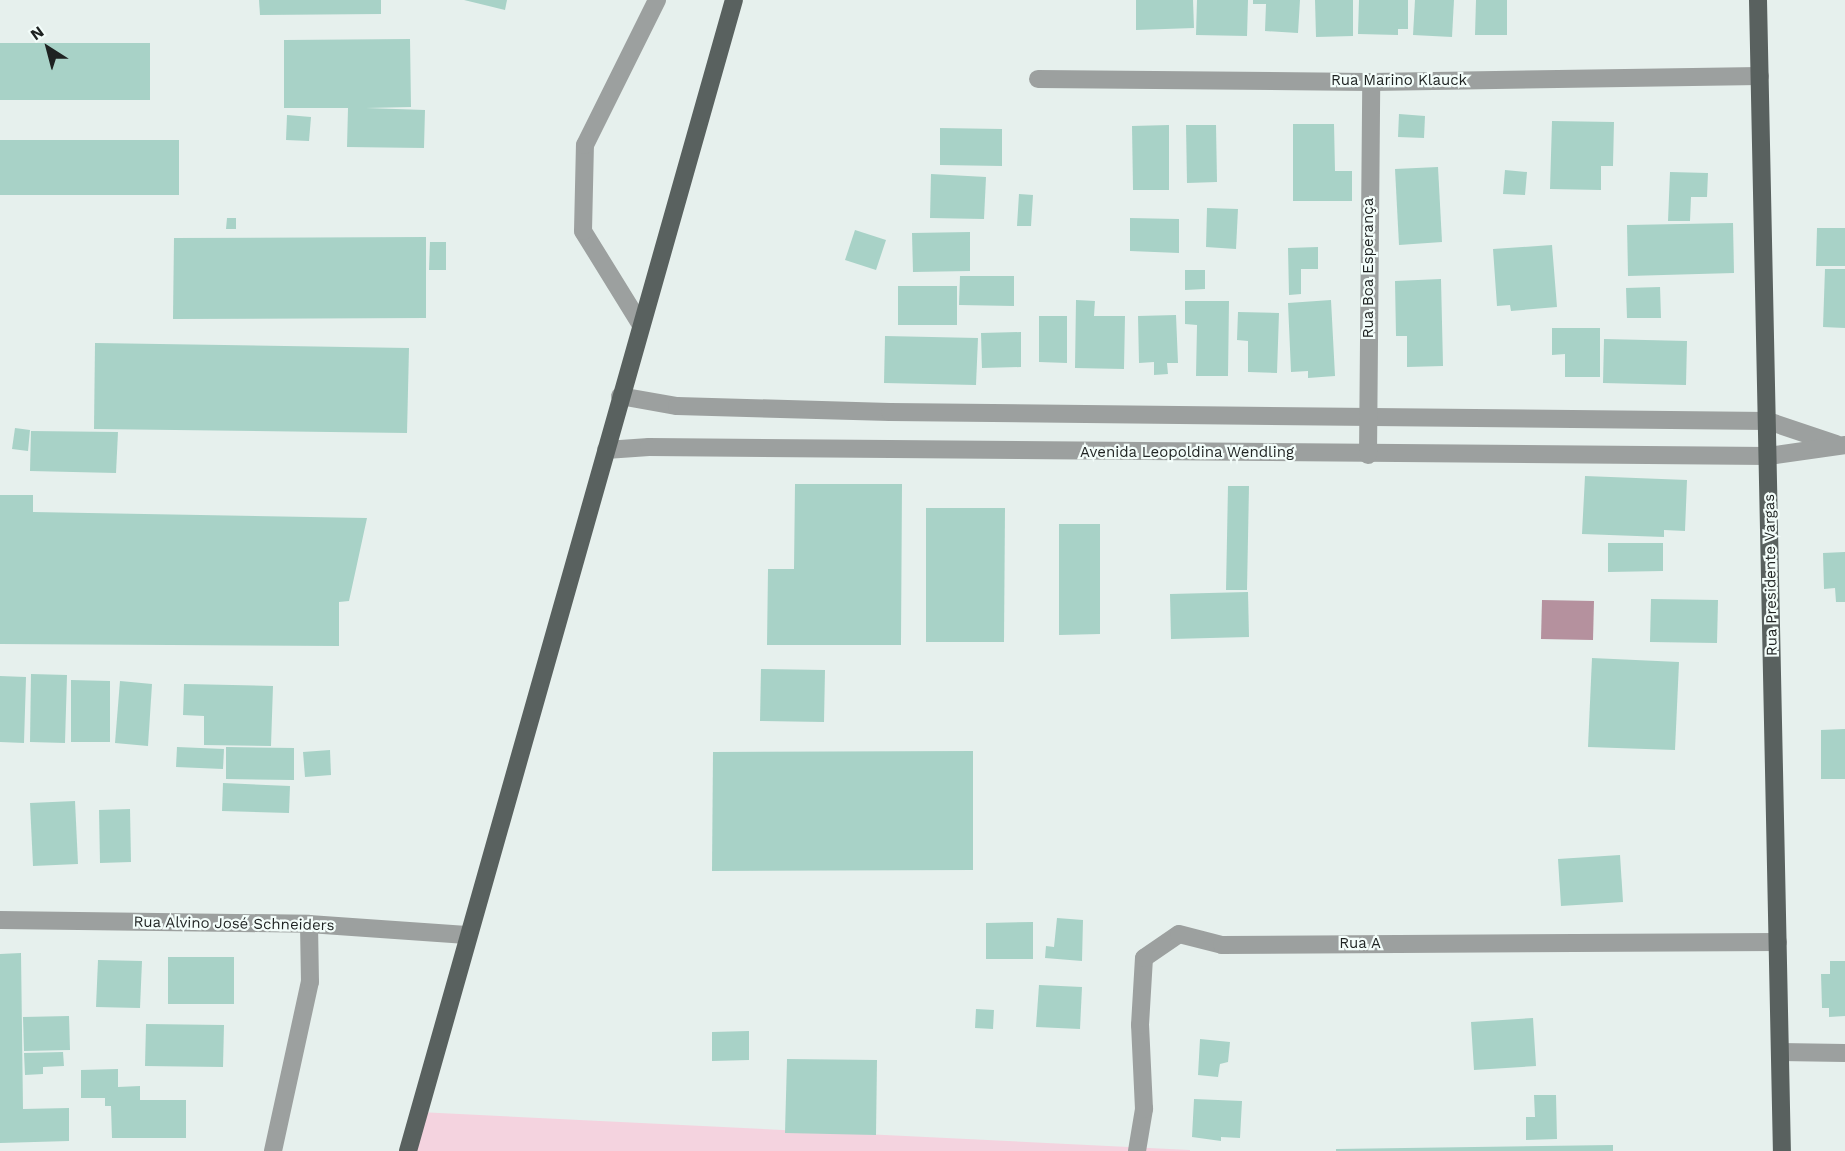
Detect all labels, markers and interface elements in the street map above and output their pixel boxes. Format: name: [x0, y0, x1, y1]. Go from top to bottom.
north arrow: [18, 18, 78, 78]
text: N: [27, 22, 48, 44]
street label: Rua Marino Klauck: [1331, 72, 1467, 90]
street label: Rua Boa Esperança: [1360, 197, 1378, 339]
street label: Avenida Leopoldina Wendling: [1080, 444, 1294, 462]
street label: Rua Presidente Vargas: [1761, 493, 1781, 657]
street label: Rua Alvino José Schneiders: [133, 913, 335, 935]
street label: Rua A: [1339, 935, 1381, 953]

